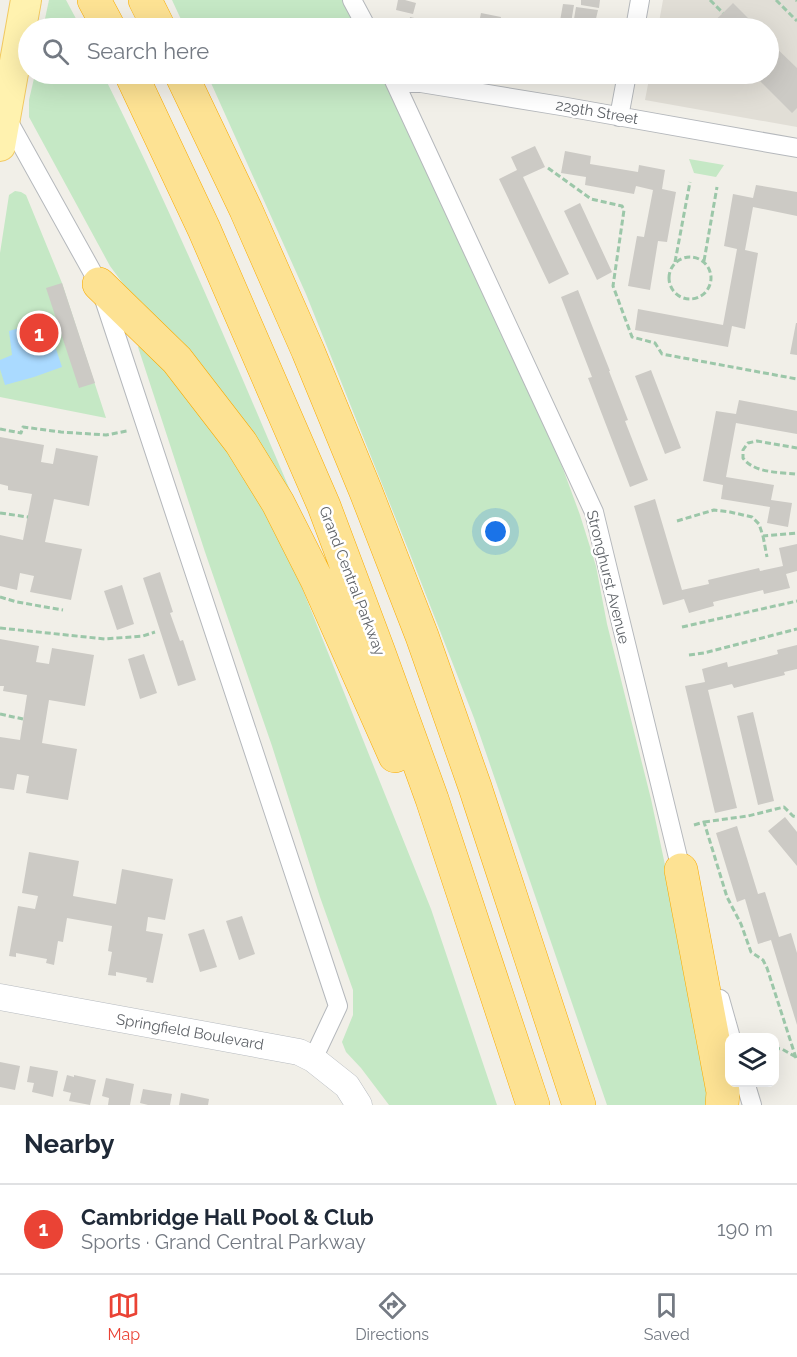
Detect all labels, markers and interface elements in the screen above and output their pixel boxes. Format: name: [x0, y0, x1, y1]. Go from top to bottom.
search box: [18, 18, 779, 84]
icon: search: [39, 35, 72, 68]
text: Search here: [87, 38, 209, 64]
street label: 229th Street: [554, 96, 640, 128]
pin: 1: [20, 310, 58, 356]
street label: Grand Central Parkway: [315, 504, 389, 658]
street label: Stronghurst Avenue: [583, 508, 633, 646]
your location: [481, 517, 510, 546]
street label: Springfield Boulevard: [115, 1010, 265, 1054]
map controls: [725, 1033, 779, 1087]
button: layers: [725, 1033, 779, 1087]
text: Nearby: [24, 1129, 114, 1159]
text: Cambridge Hall Pool & Club: [81, 1204, 374, 1230]
text: 1: [39, 1217, 48, 1241]
text: 190 m: [717, 1217, 773, 1241]
text: Sports · Grand Central Parkway: [81, 1230, 366, 1254]
tab: Map: [107, 1289, 140, 1344]
tab: Directions: [355, 1289, 429, 1344]
tab: Saved: [644, 1289, 690, 1344]

